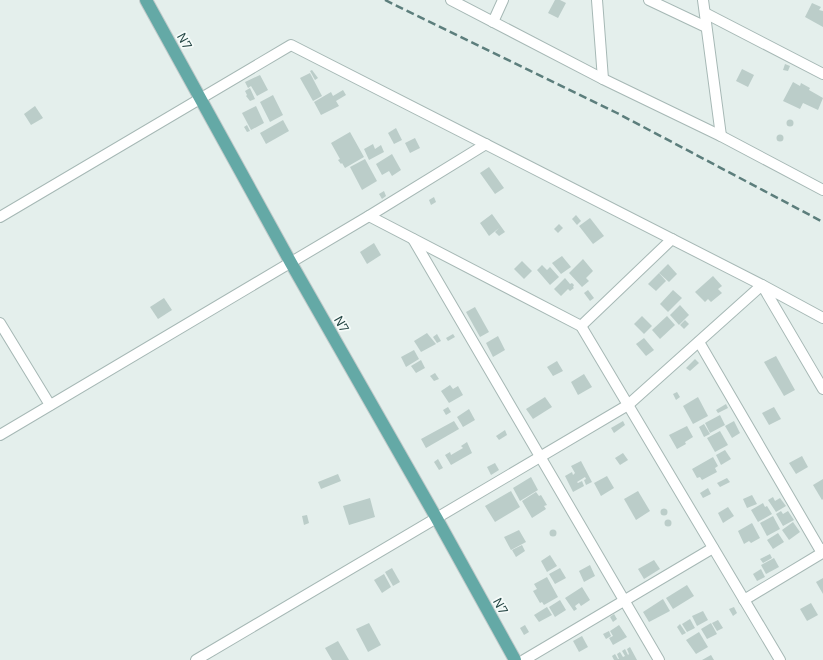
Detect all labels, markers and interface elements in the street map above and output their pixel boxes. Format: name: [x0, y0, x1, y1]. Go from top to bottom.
street label: N7: [173, 30, 196, 53]
street label: N7: [330, 313, 353, 336]
street label: N7: [489, 595, 512, 618]

